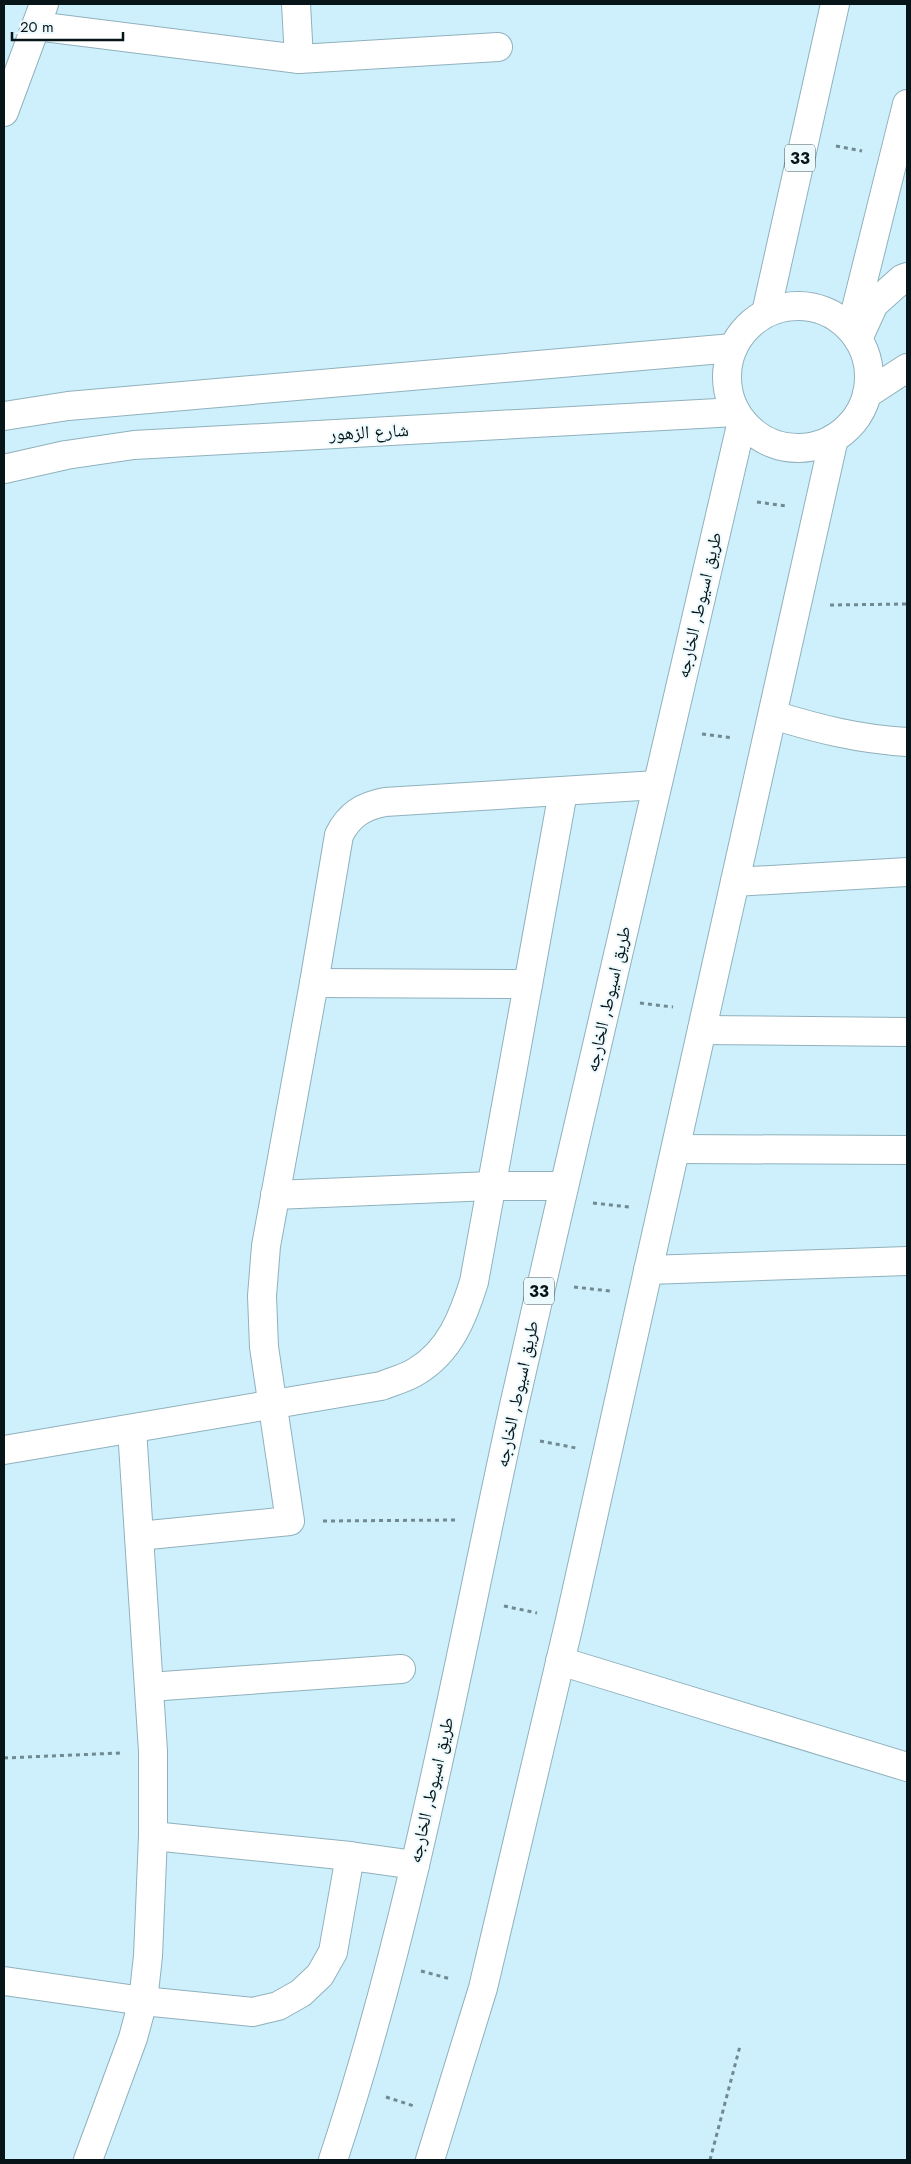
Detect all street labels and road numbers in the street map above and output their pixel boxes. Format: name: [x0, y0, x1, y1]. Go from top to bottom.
road number: 33: [785, 144, 815, 172]
street label: شارع الزهور: [328, 417, 409, 447]
street label: طريق اسيوط, الخارجه: [670, 529, 728, 681]
street label: طريق اسيوط, الخارجه: [579, 923, 637, 1075]
road number: 33: [524, 1278, 554, 1304]
street label: طريق اسيوط, الخارجه: [489, 1318, 545, 1470]
street label: طريق اسيوط, الخارجه: [402, 1714, 460, 1866]

